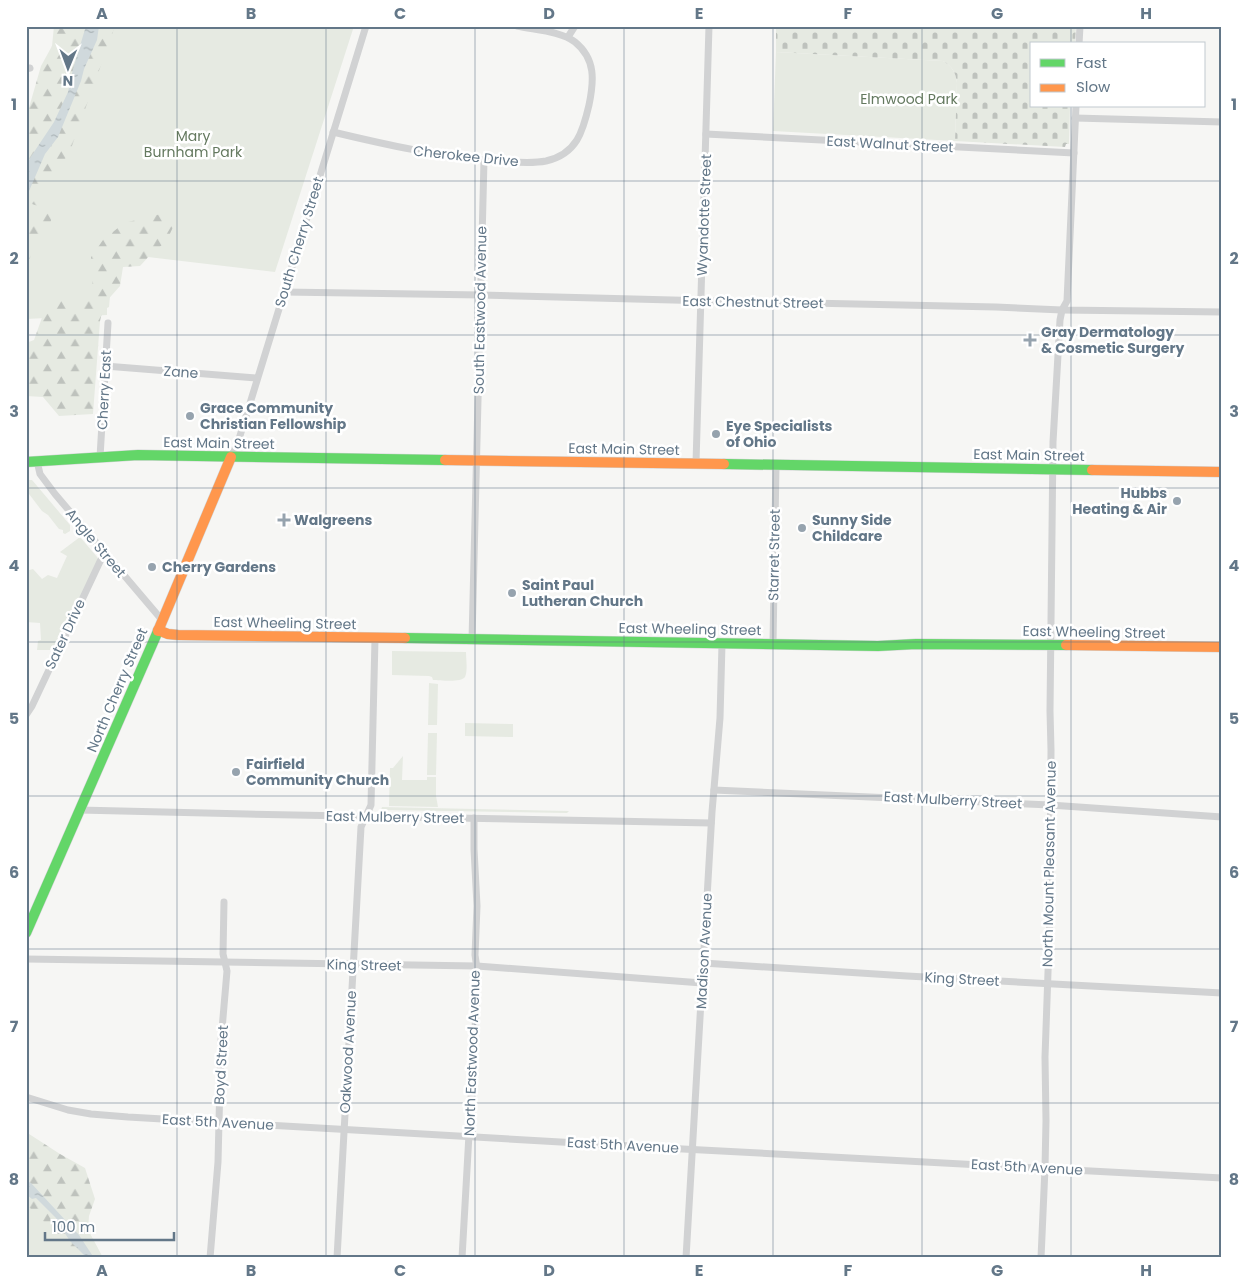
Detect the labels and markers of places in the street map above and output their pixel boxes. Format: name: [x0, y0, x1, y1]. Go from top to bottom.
place label: Gray Dermatology & Cosmetic Surgery: [1041, 322, 1184, 358]
marker: Gray Dermatology & Cosmetic Surgery: [1023, 333, 1037, 347]
place label: Grace Community Christian Fellowship: [200, 398, 347, 434]
marker: Grace Community Christian Fellowship: [184, 410, 196, 422]
place label: Eye Specialists of Ohio: [726, 416, 833, 452]
marker: Eye Specialists of Ohio: [710, 428, 722, 440]
place label: Hubbs Heating & Air: [1072, 483, 1167, 519]
marker: Hubbs Heating & Air: [1171, 495, 1183, 507]
place label: Walgreens: [294, 510, 373, 530]
place label: Sunny Side Childcare: [812, 510, 892, 546]
marker: Walgreens: [278, 514, 290, 526]
marker: Sunny Side Childcare: [796, 522, 808, 534]
place label: Cherry Gardens: [162, 557, 276, 577]
marker: Cherry Gardens: [146, 561, 158, 573]
place label: Saint Paul Lutheran Church: [522, 575, 643, 611]
marker: Saint Paul Lutheran Church: [506, 587, 518, 599]
place label: Fairfield Community Church: [246, 754, 389, 790]
marker: Fairfield Community Church: [230, 766, 242, 778]

